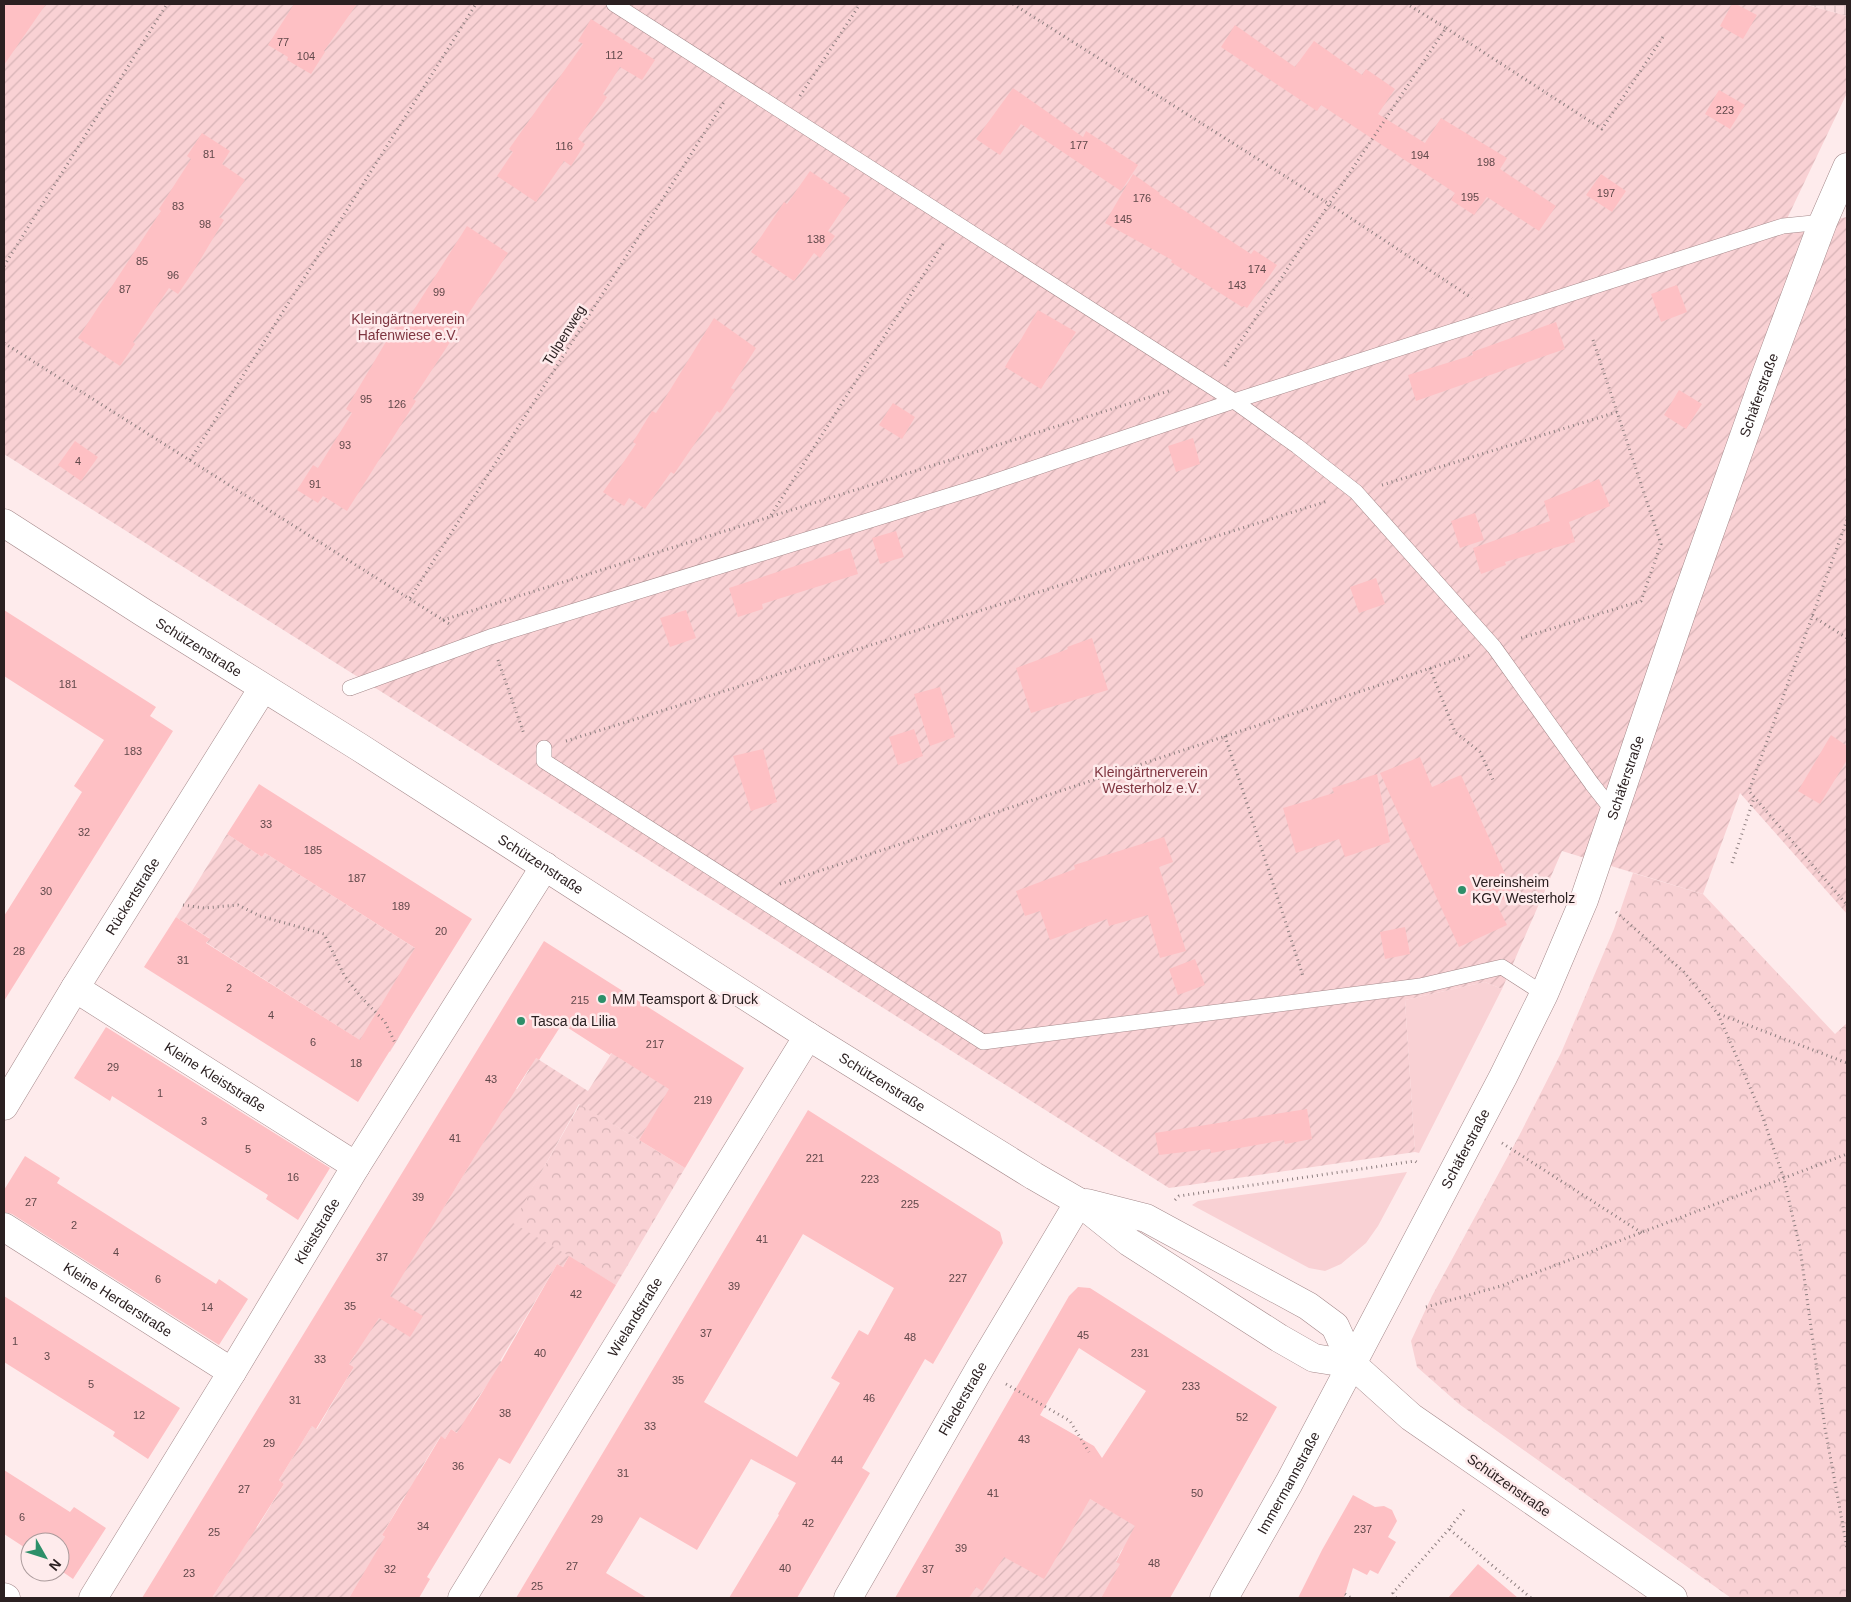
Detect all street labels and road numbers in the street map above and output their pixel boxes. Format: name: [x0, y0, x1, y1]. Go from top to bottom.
street label: Tulpenweg: [539, 302, 589, 368]
street label: Schäferstraße: [1736, 351, 1781, 439]
street label: Schützenstraße: [153, 614, 245, 680]
street label: Schäferstraße: [1604, 733, 1647, 822]
street label: Schützenstraße: [495, 831, 587, 897]
street label: Rückertstraße: [102, 855, 163, 938]
street label: Kleine Kleiststraße: [162, 1039, 269, 1115]
street label: Schützenstraße: [836, 1049, 928, 1115]
street label: Schäferstraße: [1438, 1106, 1493, 1191]
street label: Kleiststraße: [291, 1195, 343, 1267]
street label: Kleine Herderstraße: [61, 1259, 175, 1340]
street label: Wielandstraße: [605, 1274, 666, 1360]
street label: Fliederstraße: [935, 1358, 990, 1438]
street label: Immermannstraße: [1254, 1429, 1323, 1537]
street label: Schützenstraße: [1464, 1450, 1554, 1520]

